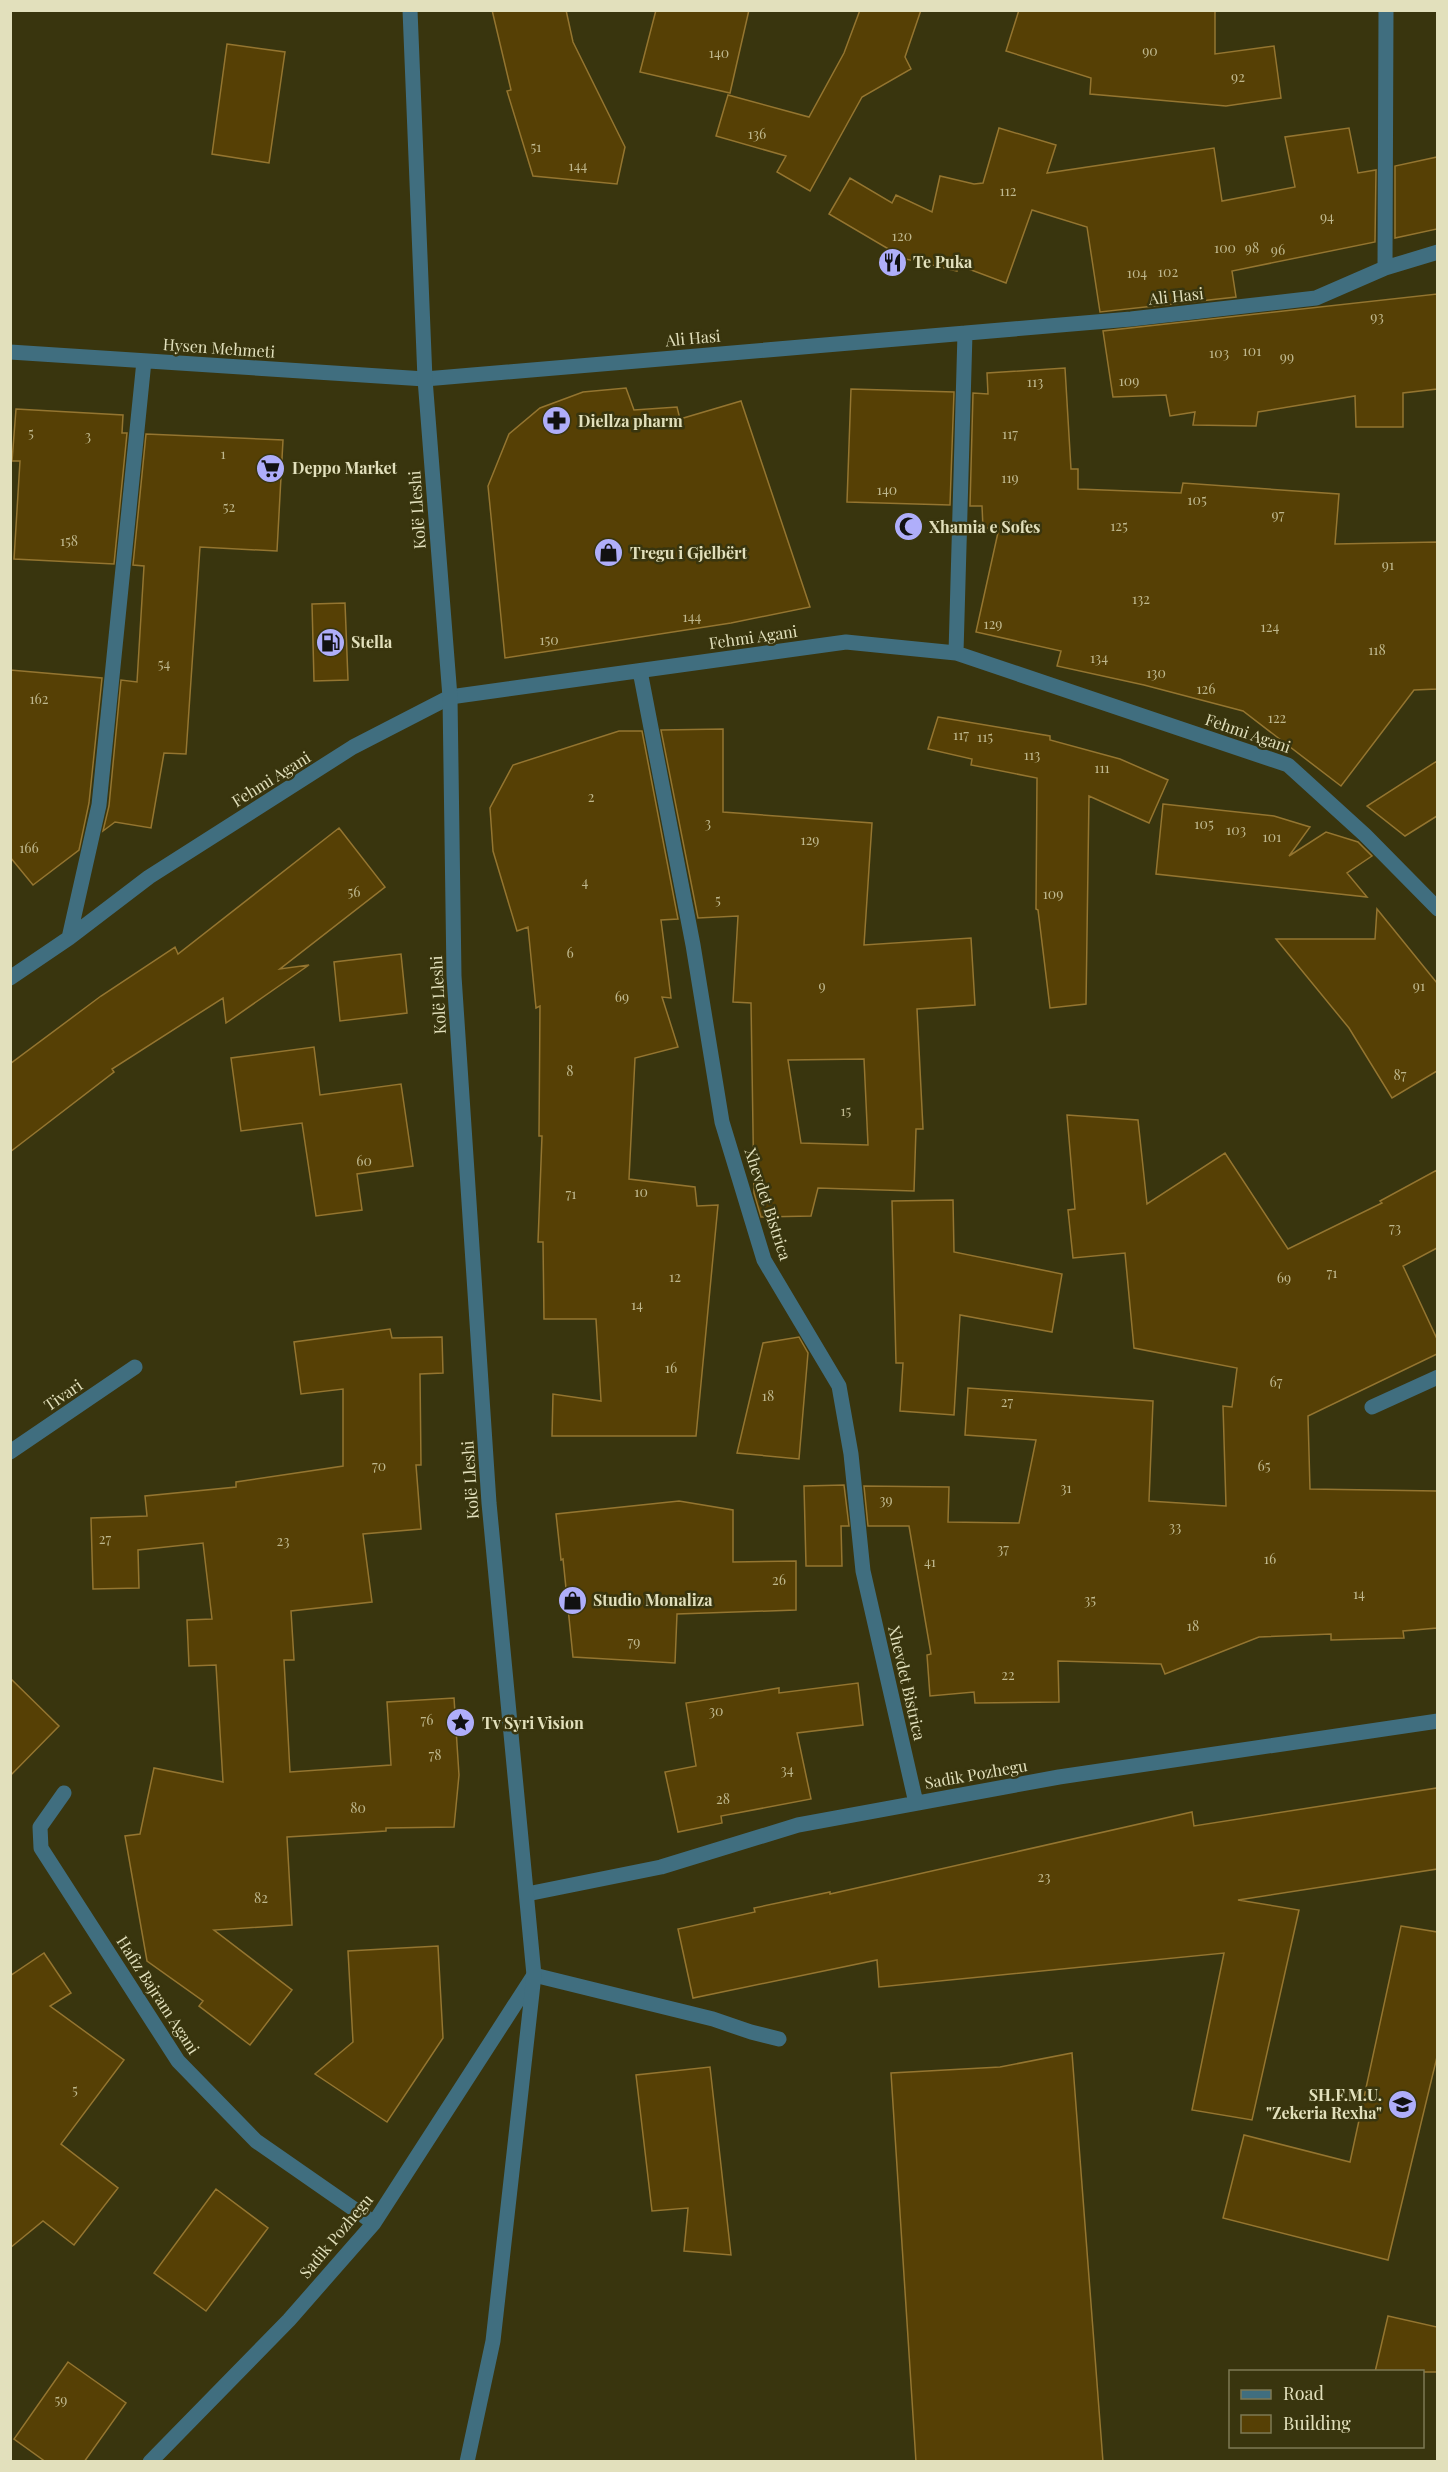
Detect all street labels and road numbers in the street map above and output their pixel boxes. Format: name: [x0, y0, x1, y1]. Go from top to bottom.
street label: Ali Hasi: [1146, 282, 1205, 309]
street label: Ali Hasi: [664, 325, 722, 350]
street label: Hysen Mehmeti: [162, 333, 276, 362]
street label: Kolë Lleshi: [403, 470, 430, 550]
street label: Fehmi Agani: [707, 620, 799, 653]
street label: Fehmi Agani: [1203, 708, 1294, 757]
street label: Fehmi Agani: [227, 746, 314, 811]
street label: Kolë Lleshi: [425, 955, 450, 1035]
street label: Xhevdet Bistrica: [740, 1145, 797, 1263]
street label: Tivari: [39, 1374, 86, 1415]
street label: Kolë Lleshi: [456, 1440, 483, 1520]
street label: Xhevdet Bistrica: [884, 1624, 931, 1742]
street label: Sadik Pozhegu: [923, 1754, 1029, 1793]
street label: Hafiz Bajram Agani: [112, 1932, 205, 2058]
street label: Sadik Pozhegu: [294, 2189, 377, 2282]

